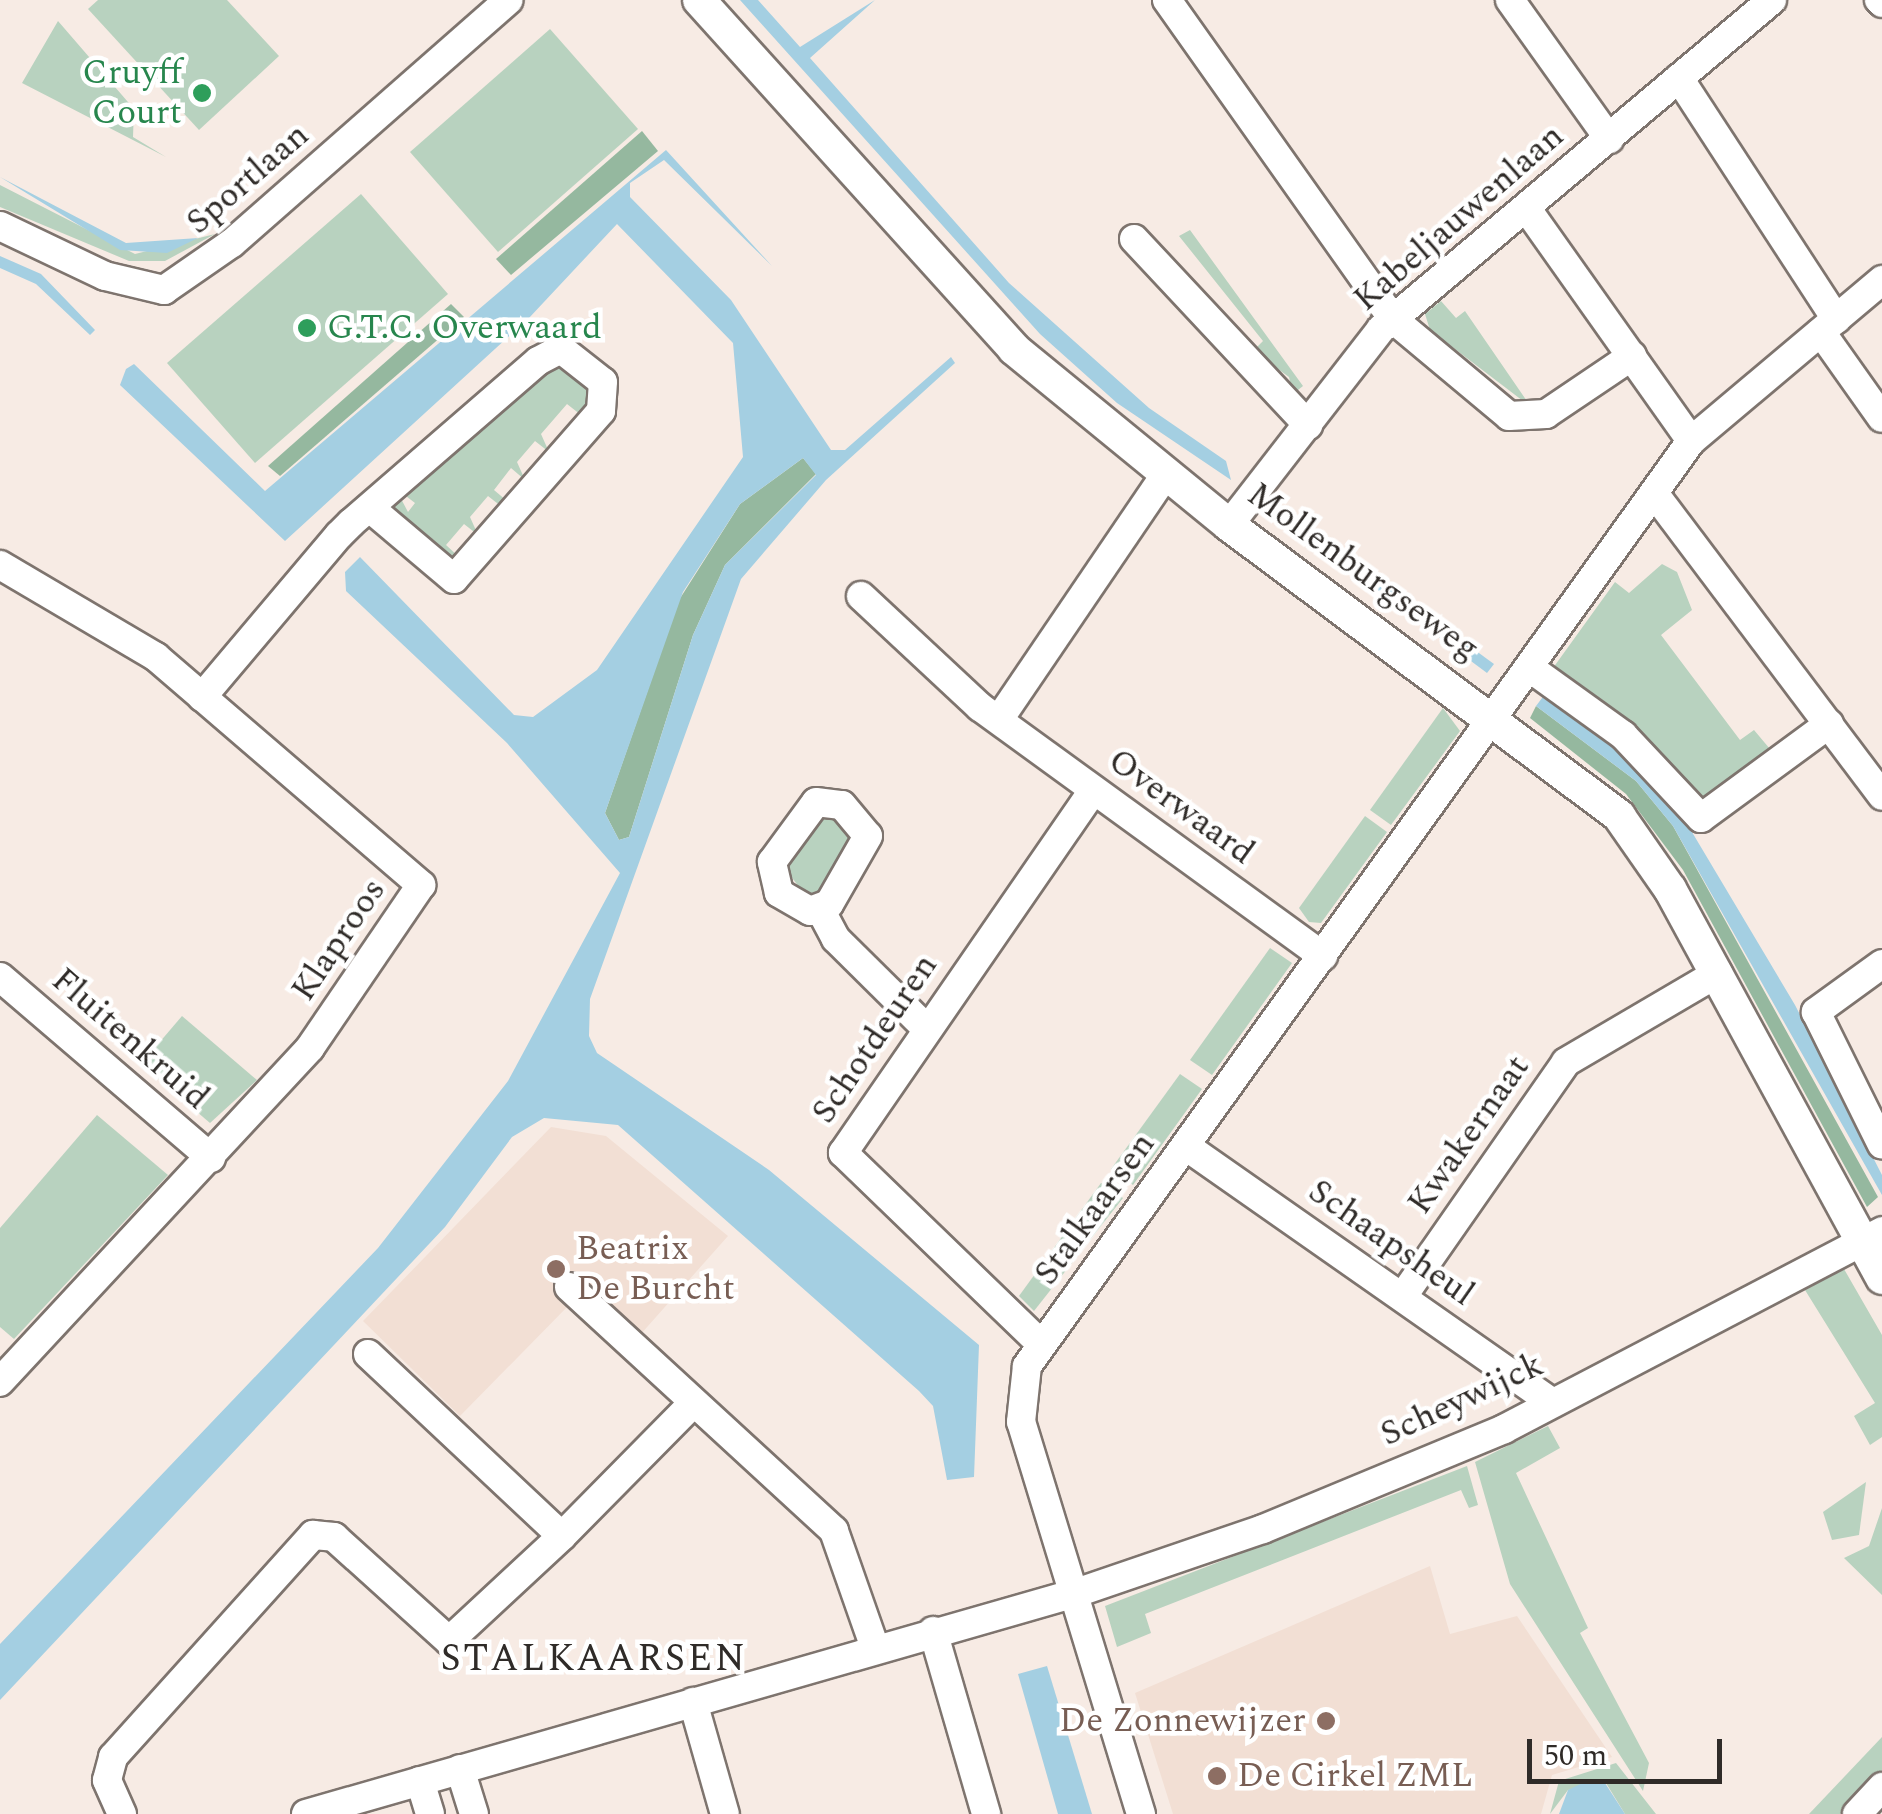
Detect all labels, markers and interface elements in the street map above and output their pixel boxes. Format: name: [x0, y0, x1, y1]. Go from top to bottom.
place label: Cruyff Court: [82, 52, 182, 134]
marker: Cruyff Court: [191, 82, 213, 104]
street label: Sportlaan: [178, 114, 318, 244]
street label: Kabeljauwenlaan: [1345, 115, 1573, 321]
place label: G.T.C. Overwaard: [327, 307, 602, 349]
marker: G.T.C. Overwaard: [296, 317, 318, 339]
street label: Mollenburgseweg: [1239, 474, 1487, 670]
street label: Overwaard: [1100, 740, 1262, 874]
street label: Klaproos: [283, 871, 395, 1009]
street label: Schotdeuren: [803, 946, 947, 1132]
street label: Fluitenkruid: [43, 959, 217, 1119]
street label: Kwakernaat: [1399, 1047, 1539, 1223]
street label: Stalkaarsen: [1026, 1125, 1164, 1293]
street label: Schaapsheul: [1300, 1171, 1482, 1315]
place label: Beatrix De Burcht: [576, 1228, 735, 1310]
marker: Beatrix De Burcht: [545, 1258, 567, 1280]
street label: Scheywijck: [1374, 1344, 1550, 1456]
district label: STALKAARSEN: [440, 1637, 748, 1683]
place label: De Zonnewijzer: [1059, 1700, 1306, 1742]
marker: De Zonnewijzer: [1315, 1710, 1337, 1732]
scale bar: [1532, 1719, 1727, 1781]
text: 50 m: [1544, 1733, 1607, 1779]
place label: De Cirkel ZML: [1237, 1755, 1473, 1797]
marker: De Cirkel ZML: [1206, 1765, 1228, 1787]

